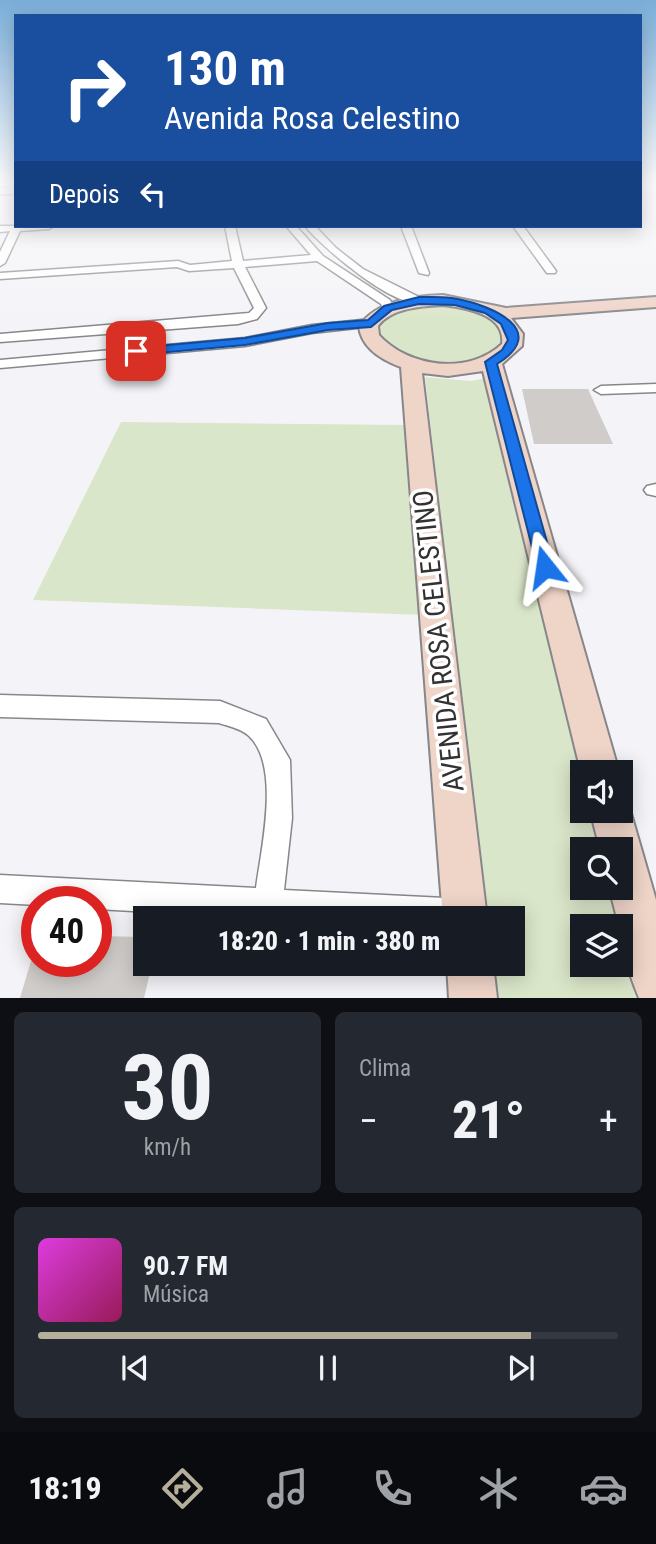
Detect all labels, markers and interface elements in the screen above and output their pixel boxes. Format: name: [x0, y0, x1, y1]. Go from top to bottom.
text: 130 m: [164, 40, 286, 97]
icon: right: [49, 42, 140, 133]
text: Avenida Rosa Celestino: [164, 99, 460, 137]
icon: left: [134, 175, 172, 213]
text: Depois: [49, 179, 120, 209]
pin: [106, 321, 166, 381]
icon: arrive: [117, 332, 155, 370]
street label: AVENIDA ROSA CELESTINO: [406, 488, 471, 793]
position arrow: [508, 530, 582, 604]
map controls: [570, 760, 633, 977]
button: sound: [570, 760, 633, 823]
button: search: [570, 837, 633, 900]
speed limit sign: 40: [21, 886, 112, 977]
button: layers: [570, 914, 633, 977]
text: 18:20 · 1 min · 380 m: [218, 926, 440, 956]
text: 30: [122, 1035, 213, 1141]
text: Clima: [359, 1055, 411, 1082]
text: 21°: [452, 1090, 525, 1151]
text: −: [359, 1099, 378, 1143]
text: +: [599, 1099, 618, 1143]
text: km/h: [144, 1134, 191, 1161]
text: 90.7 FM: [143, 1251, 228, 1281]
text: Música: [143, 1281, 209, 1308]
icon: previous: [116, 1349, 154, 1387]
icon: pause: [309, 1349, 347, 1387]
icon: next: [502, 1349, 540, 1387]
icon: directions: [158, 1464, 207, 1513]
icon: music: [263, 1464, 312, 1513]
icon: phone: [368, 1464, 417, 1513]
icon: climate: [474, 1464, 523, 1513]
icon: car: [579, 1464, 628, 1513]
text: 18:19: [28, 1469, 102, 1507]

